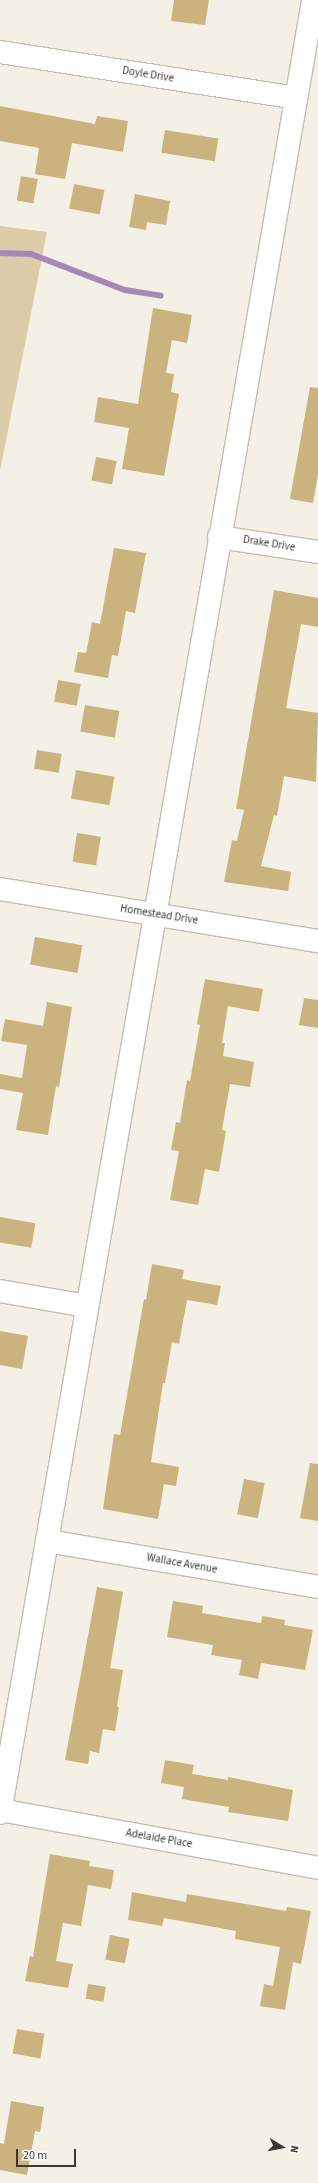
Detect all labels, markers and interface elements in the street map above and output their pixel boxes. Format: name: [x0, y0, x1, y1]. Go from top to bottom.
street label: Doyle Drive: [121, 64, 175, 86]
street label: Drake Drive: [242, 533, 296, 555]
street label: Homestead Drive: [119, 902, 199, 928]
street label: Wallace Avenue: [146, 1551, 218, 1577]
street label: Adelaide Place: [125, 1827, 193, 1851]
north arrow: [262, 2127, 302, 2167]
scale bar: [18, 2141, 78, 2167]
text: N: [286, 2144, 302, 2154]
text: 20 m: [23, 2147, 47, 2164]

